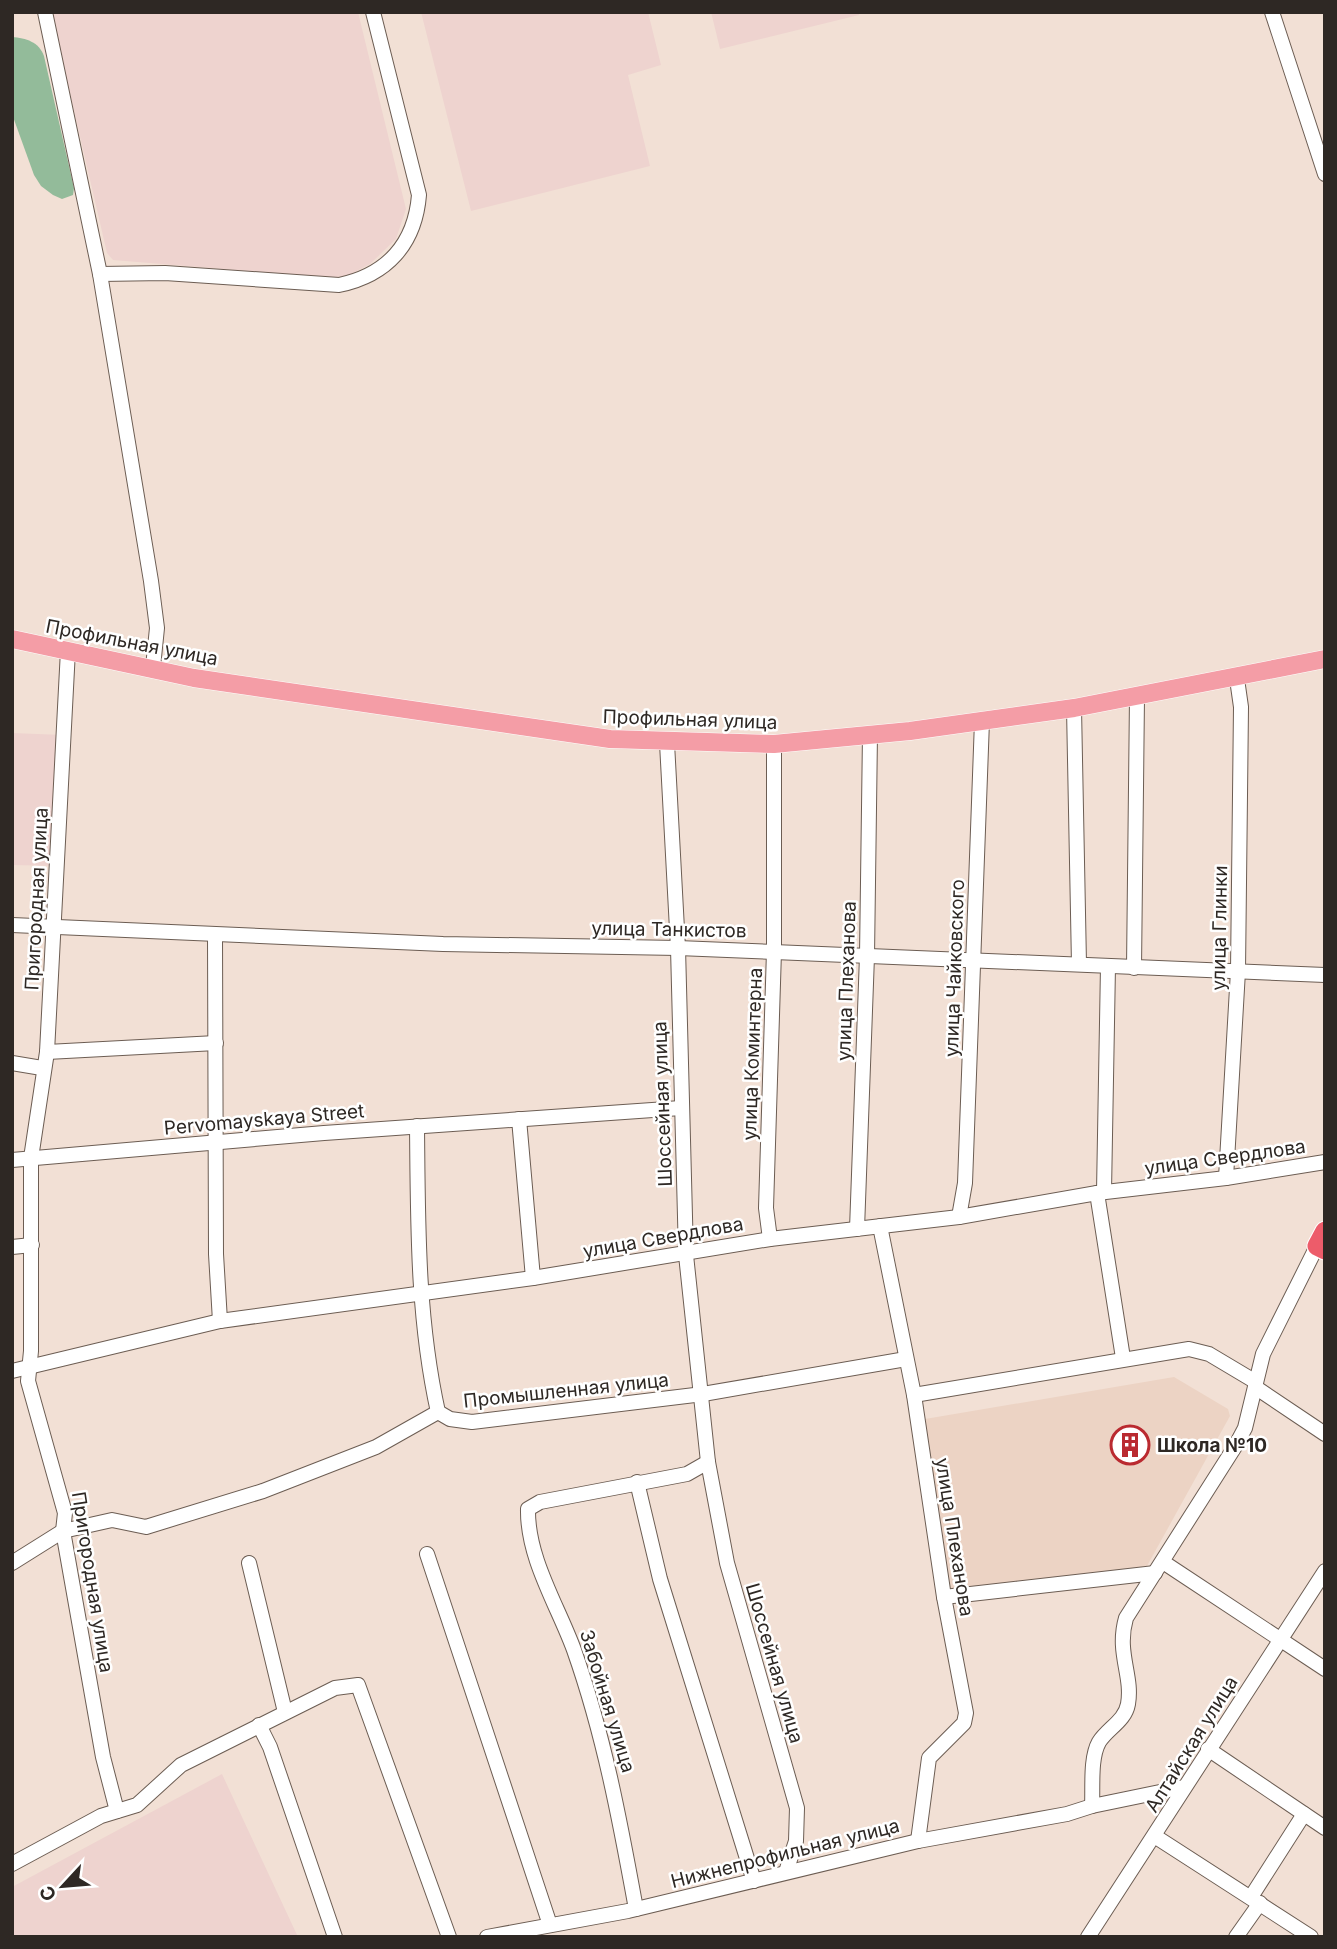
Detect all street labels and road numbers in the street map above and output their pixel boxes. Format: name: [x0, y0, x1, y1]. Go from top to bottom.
street label: Профильная улица: [44, 615, 220, 670]
street label: Профильная улица: [602, 705, 778, 734]
street label: Пригородная улица: [20, 807, 53, 991]
street label: улица Глинки: [1207, 865, 1232, 991]
street label: улица Чайковского: [940, 879, 969, 1057]
street label: улица Плеханова: [832, 901, 861, 1061]
street label: улица Танкистов: [591, 917, 747, 942]
street label: улица Коминтерна: [738, 967, 767, 1141]
street label: Шоссейная улица: [648, 1021, 677, 1187]
street label: Pervomayskaya Street: [163, 1099, 365, 1140]
street label: улица Свердлова: [1143, 1135, 1307, 1180]
street label: улица Свердлова: [581, 1212, 745, 1263]
street label: Промышленная улица: [462, 1368, 670, 1413]
street label: улица Плеханова: [931, 1456, 978, 1618]
street label: Пригородная улица: [67, 1490, 118, 1674]
street label: Шоссейная улица: [741, 1580, 808, 1746]
street label: Забойная улица: [575, 1627, 640, 1775]
street label: Алтайская улица: [1140, 1672, 1243, 1817]
street label: Нижнепрофильная улица: [668, 1814, 902, 1893]

